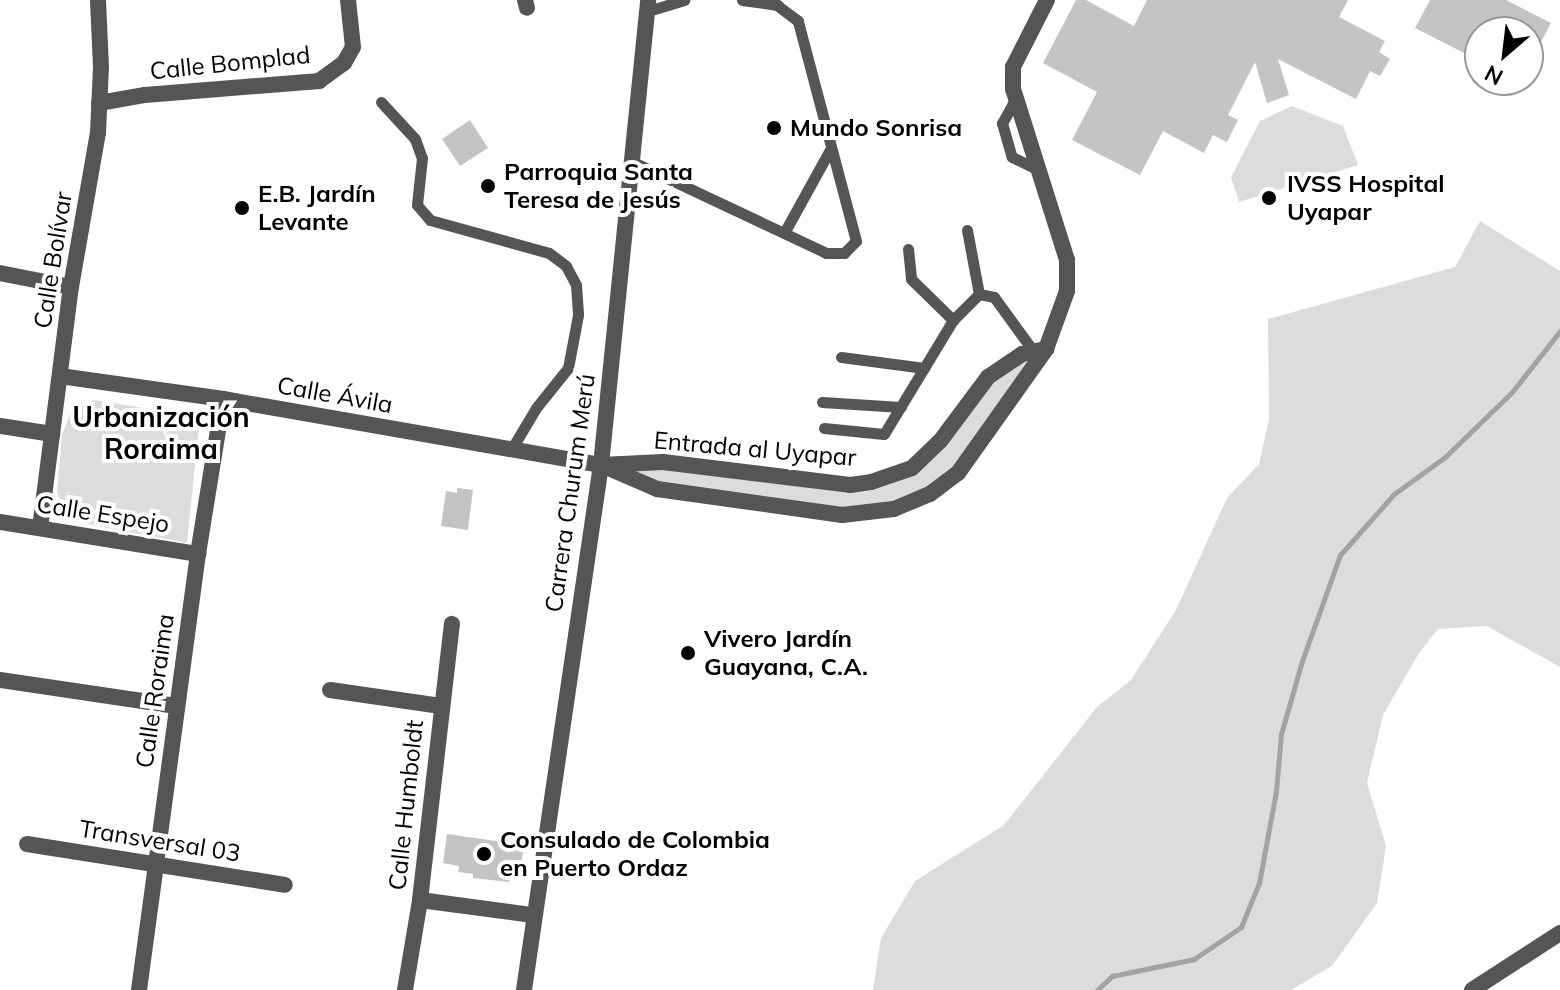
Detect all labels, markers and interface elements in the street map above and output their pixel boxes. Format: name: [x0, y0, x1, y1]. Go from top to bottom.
north arrow: [1464, 16, 1544, 96]
street label: Calle Bomplad: [148, 40, 312, 86]
text: N: [1480, 59, 1508, 92]
place label: Mundo Sonrisa: [790, 114, 962, 142]
marker: Mundo Sonrisa: [765, 119, 783, 137]
place label: Parroquia Santa Teresa de Jesús: [504, 158, 693, 214]
place label: IVSS Hospital Uyapar: [1287, 170, 1445, 226]
marker: Parroquia Santa Teresa de Jesús: [479, 177, 497, 195]
place label: E.B. Jardín Levante: [258, 180, 376, 236]
marker: IVSS Hospital Uyapar: [1258, 187, 1280, 209]
street label: Calle Bolívar: [28, 189, 78, 331]
marker: E.B. Jardín Levante: [233, 199, 251, 217]
street label: Calle Ávila: [275, 371, 395, 419]
street label: Carrera Churum Merú: [539, 372, 601, 614]
district label: Urbanización Roraima: [72, 400, 250, 466]
street label: Entrada al Uyapar: [653, 426, 857, 472]
street label: Calle Espejo: [35, 489, 171, 539]
street label: Calle Roraima: [130, 612, 180, 770]
place label: Vivero Jardín Guayana, C.A.: [704, 625, 868, 681]
marker: Vivero Jardín Guayana, C.A.: [679, 644, 697, 662]
street label: Calle Humboldt: [383, 718, 429, 892]
street label: Transversal 03: [77, 814, 243, 868]
place label: Consulado de Colombia en Puerto Ordaz: [500, 826, 770, 882]
marker: Consulado de Colombia en Puerto Ordaz: [475, 845, 493, 863]

